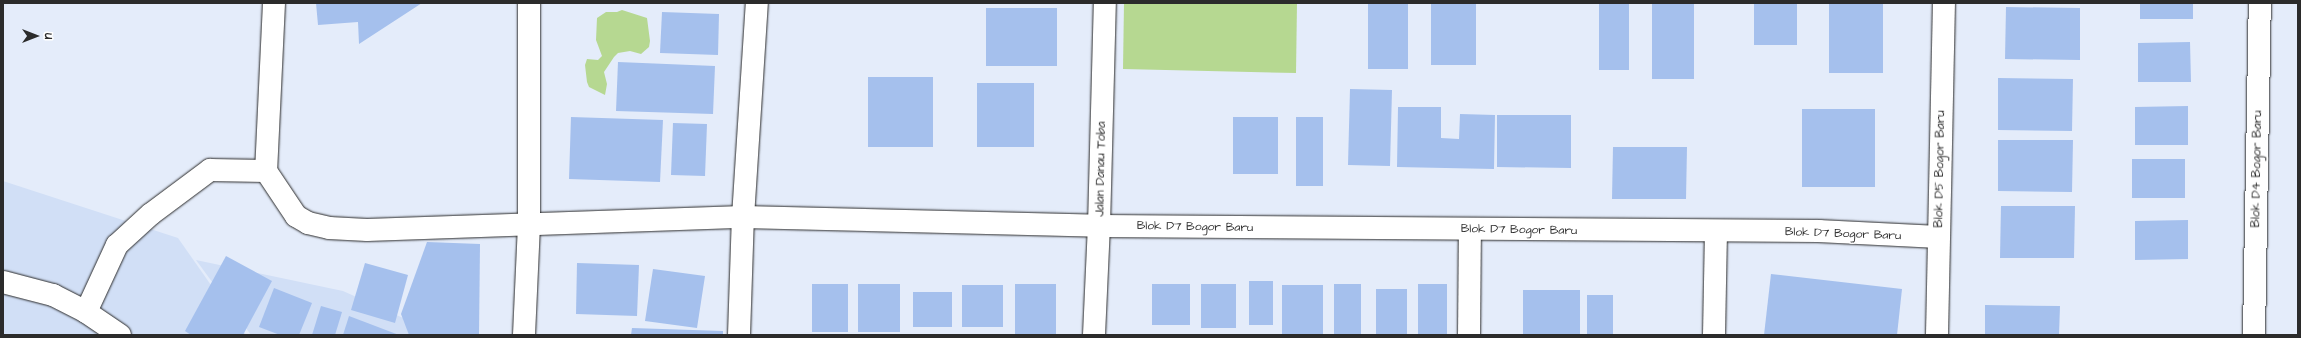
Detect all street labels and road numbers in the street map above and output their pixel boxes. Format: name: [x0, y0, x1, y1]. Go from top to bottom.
street label: Blok D5 Bogor Baru: [1932, 110, 1948, 228]
street label: Blok D4 Bogor Baru: [2249, 110, 2265, 228]
street label: Jalan Danau Toba: [1093, 121, 1109, 217]
street label: Blok D7 Bogor Baru: [1137, 219, 1253, 235]
street label: Blok D7 Bogor Baru: [1461, 222, 1577, 238]
street label: Blok D7 Bogor Baru: [1785, 225, 1901, 243]

